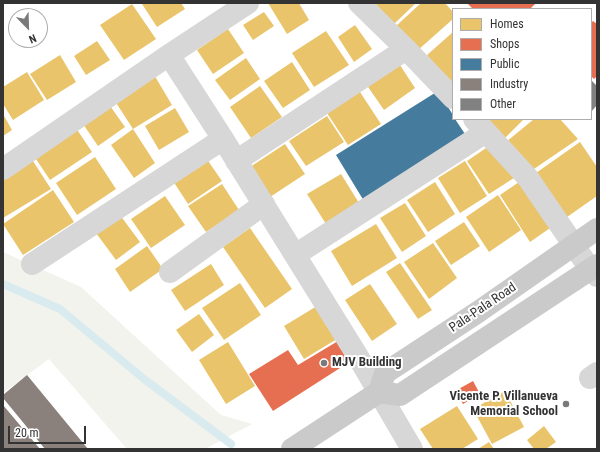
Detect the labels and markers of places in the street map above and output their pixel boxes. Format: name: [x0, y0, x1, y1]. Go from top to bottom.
place label: MJV Building: [332, 355, 402, 371]
marker: MJV Building: [319, 358, 329, 368]
place label: Vicente P. Villanueva Memorial School: [450, 389, 558, 420]
marker: Vicente P. Villanueva Memorial School: [561, 399, 571, 409]

